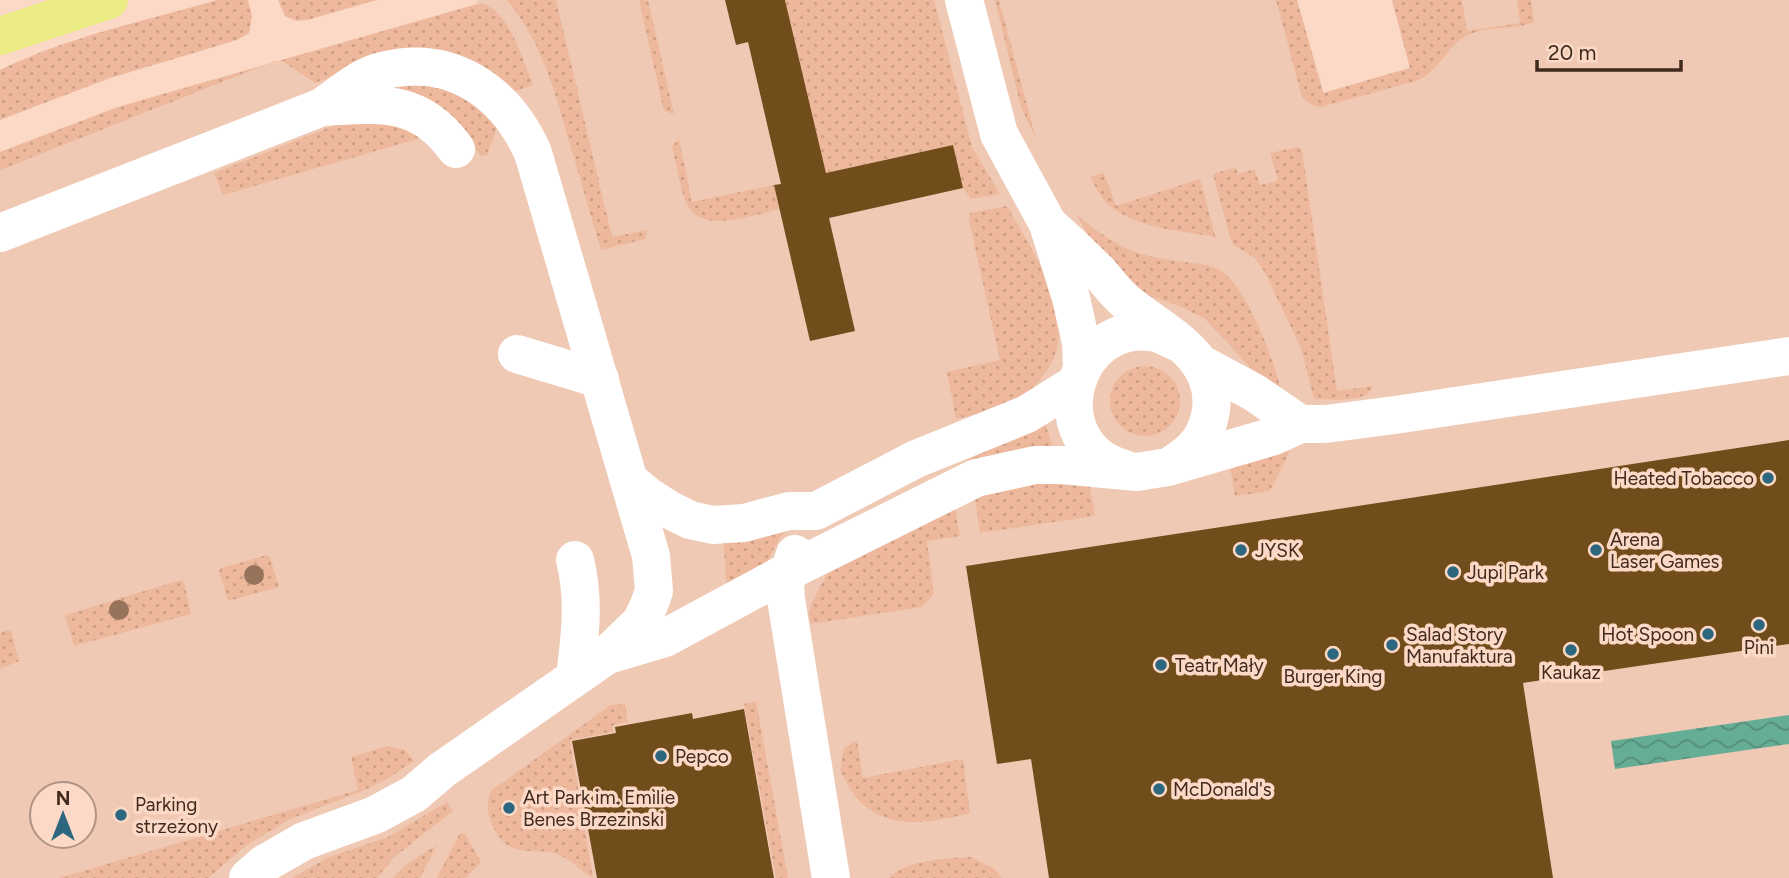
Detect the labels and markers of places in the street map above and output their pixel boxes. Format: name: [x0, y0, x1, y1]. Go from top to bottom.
place label: Heated Tobacco: [1614, 467, 1754, 490]
marker: Heated Tobacco: [1760, 470, 1776, 486]
place label: Arena Laser Games: [1610, 528, 1720, 573]
place label: JYSK: [1255, 539, 1300, 562]
marker: JYSK: [1233, 542, 1249, 558]
marker: Arena Laser Games: [1588, 542, 1604, 558]
place label: Jupi Park: [1467, 561, 1545, 584]
marker: Jupi Park: [1445, 564, 1461, 580]
marker: Pini: [1751, 617, 1767, 633]
place label: Salad Story Manufaktura: [1406, 623, 1513, 668]
place label: Hot Spoon: [1601, 623, 1694, 646]
marker: Hot Spoon: [1700, 626, 1716, 642]
place label: Pini: [1744, 636, 1774, 659]
marker: Salad Story Manufaktura: [1384, 637, 1400, 653]
marker: Kaukaz: [1563, 642, 1579, 658]
marker: Burger King: [1325, 646, 1341, 662]
place label: Teatr Mały: [1175, 654, 1264, 677]
marker: Teatr Mały: [1153, 657, 1169, 673]
place label: Kaukaz: [1541, 661, 1601, 684]
place label: Burger King: [1283, 665, 1383, 688]
place label: Pepco: [675, 745, 729, 768]
marker: Pepco: [653, 748, 669, 764]
place label: McDonald's: [1173, 778, 1272, 801]
marker: McDonald's: [1151, 781, 1167, 797]
place label: Art Park im. Emilie Benes Brzezinski: [523, 786, 675, 831]
place label: Parking strzeżony: [135, 793, 218, 838]
marker: Art Park im. Emilie Benes Brzezinski: [501, 800, 517, 816]
marker: Parking strzeżony: [113, 807, 129, 823]

